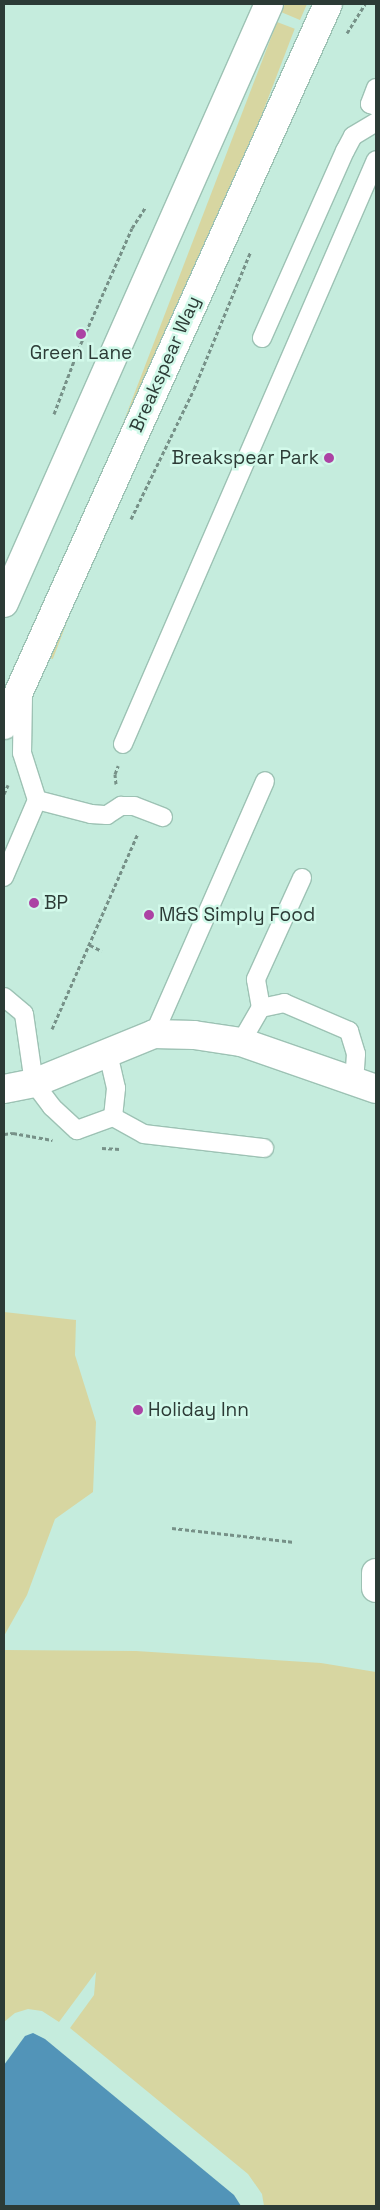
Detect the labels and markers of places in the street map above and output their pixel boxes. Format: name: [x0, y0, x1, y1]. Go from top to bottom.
marker: Green Lane: [75, 328, 87, 340]
place label: Green Lane: [30, 342, 132, 364]
place label: Breakspear Park: [171, 447, 319, 469]
marker: Breakspear Park: [323, 452, 335, 464]
place label: BP: [44, 892, 68, 914]
marker: BP: [28, 897, 40, 909]
place label: M&S Simply Food: [159, 904, 315, 926]
marker: M&S Simply Food: [143, 909, 155, 921]
place label: Holiday Inn: [148, 1399, 249, 1421]
marker: Holiday Inn: [132, 1404, 144, 1416]

